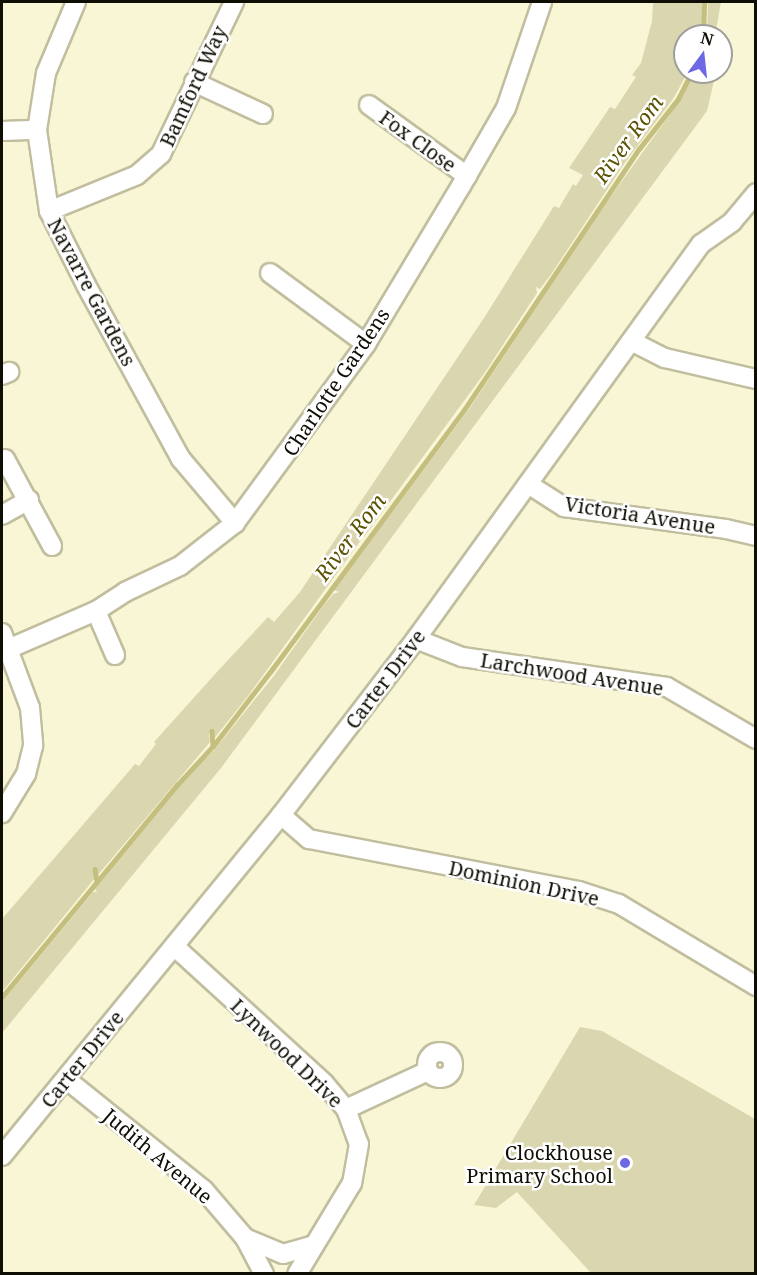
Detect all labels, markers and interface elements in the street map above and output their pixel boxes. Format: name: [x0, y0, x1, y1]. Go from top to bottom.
street label: Bamford Way: [154, 22, 232, 150]
north arrow: [673, 24, 733, 84]
text: N: [698, 26, 716, 51]
water label: River Rom: [588, 90, 668, 188]
street label: Fox Close: [375, 105, 461, 177]
street label: Navarre Gardens: [43, 214, 141, 370]
street label: Charlotte Gardens: [278, 303, 394, 461]
water label: River Rom: [309, 489, 391, 585]
street label: Victoria Avenue: [563, 491, 717, 539]
street label: Carter Drive: [340, 625, 430, 733]
street label: Larchwood Avenue: [479, 648, 665, 700]
street label: Dominion Drive: [447, 855, 601, 911]
street label: Lynwood Drive: [226, 993, 348, 1113]
street label: Carter Drive: [36, 1006, 128, 1112]
street label: Judith Avenue: [99, 1103, 217, 1209]
place label: Clockhouse Primary School: [466, 1140, 613, 1187]
marker: Clockhouse Primary School: [618, 1156, 632, 1170]

